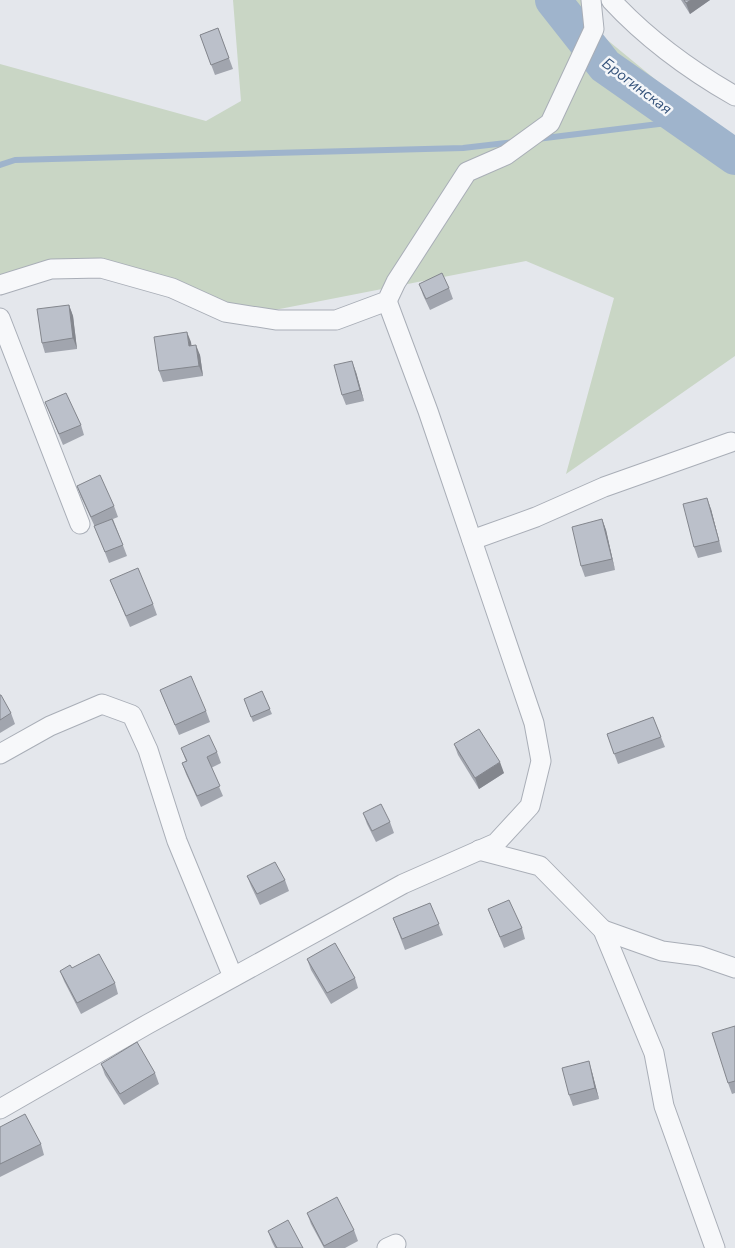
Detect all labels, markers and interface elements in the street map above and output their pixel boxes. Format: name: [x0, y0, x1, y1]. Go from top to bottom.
water label: Брогинская: [598, 53, 676, 119]

